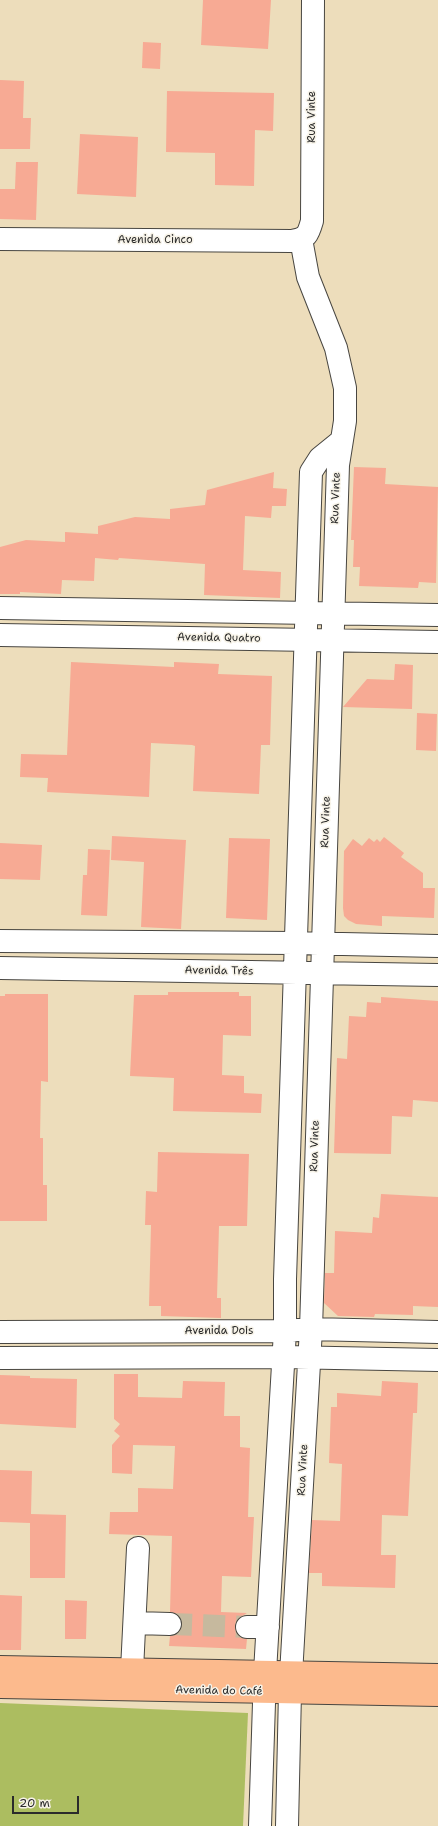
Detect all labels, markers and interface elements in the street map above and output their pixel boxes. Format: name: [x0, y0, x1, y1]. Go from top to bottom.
street label: Rua Vinte: [305, 91, 319, 143]
street label: Avenida Cinco: [117, 233, 193, 247]
street label: Rua Vinte: [328, 472, 344, 524]
street label: Avenida Quatro: [177, 631, 261, 645]
street label: Rua Vinte: [318, 796, 334, 848]
street label: Avenida Três: [184, 964, 254, 978]
street label: Rua Vinte: [307, 1120, 323, 1172]
street label: Avenida Dois: [185, 1324, 253, 1338]
street label: Rua Vinte: [295, 1444, 311, 1496]
street label: Avenida do Café: [175, 1684, 263, 1698]
scale bar: [14, 1788, 81, 1814]
text: 20 m: [19, 1795, 50, 1811]

